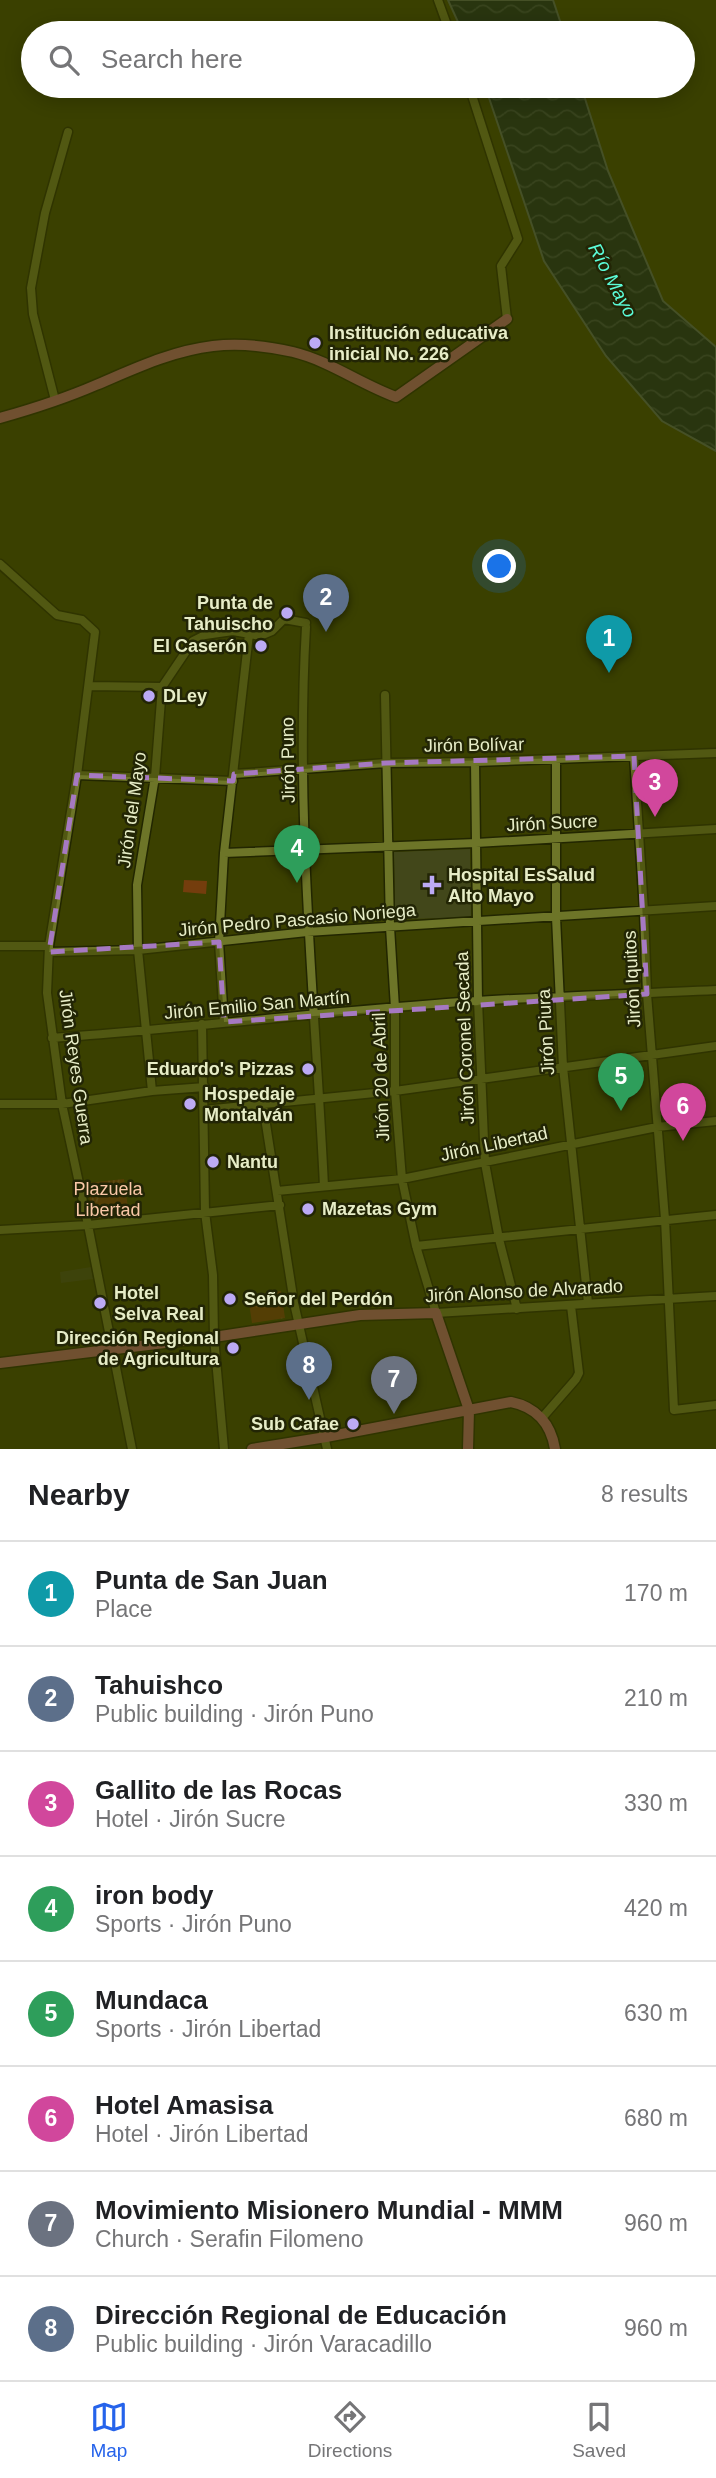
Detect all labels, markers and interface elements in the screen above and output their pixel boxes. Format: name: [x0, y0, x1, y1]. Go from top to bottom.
search box: [21, 21, 695, 98]
icon: search: [45, 41, 83, 79]
text: Search here: [101, 44, 243, 74]
water label: Río Mayo: [584, 239, 641, 321]
place label: Institución educativa inicial No. 226: [329, 323, 509, 364]
marker: Institución educativa inicial No. 226: [307, 335, 323, 351]
your location: [482, 549, 516, 583]
pin: 2: [303, 574, 349, 632]
place label: Punta de Tahuischo: [184, 593, 273, 634]
marker: Punta de Tahuischo: [279, 605, 295, 621]
pin: 1: [586, 615, 632, 673]
place label: El Caserón: [153, 636, 247, 656]
marker: El Caserón: [253, 638, 269, 654]
place label: DLey: [163, 686, 207, 706]
marker: DLey: [141, 688, 157, 704]
street label: Jirón Puno: [277, 717, 299, 803]
street label: Jirón Bolívar: [424, 734, 524, 756]
street label: Jirón del Mayo: [114, 751, 150, 869]
pin: 3: [632, 759, 678, 817]
street label: Jirón Sucre: [506, 811, 598, 835]
pin: 4: [274, 825, 320, 883]
place label: Hospital EsSalud Alto Mayo: [448, 865, 595, 906]
marker: Hospital EsSalud Alto Mayo: [422, 875, 442, 895]
street label: Jirón Pedro Pascasio Noriega: [178, 900, 417, 940]
street label: Jirón Iquitos: [619, 930, 645, 1028]
street label: Jirón Coronel Secada: [452, 950, 478, 1125]
street label: Jirón Emilio San Martín: [163, 987, 351, 1023]
street label: Jirón Reyes Guerra: [55, 988, 97, 1147]
street label: Jirón Piura: [534, 988, 558, 1075]
street label: Jirón 20 de Abril: [369, 1012, 393, 1142]
pin: 5: [598, 1053, 644, 1111]
place label: Eduardo's Pizzas: [147, 1059, 294, 1079]
marker: Eduardo's Pizzas: [300, 1061, 316, 1077]
pin: 6: [660, 1083, 706, 1141]
place label: Hospedaje Montalván: [204, 1084, 295, 1125]
marker: Hospedaje Montalván: [182, 1096, 198, 1112]
street label: Jirón Libertad: [439, 1123, 549, 1165]
place label: Nantu: [227, 1152, 278, 1172]
marker: Nantu: [205, 1154, 221, 1170]
park label: Plazuela Libertad: [73, 1179, 144, 1220]
place label: Mazetas Gym: [322, 1199, 437, 1219]
marker: Mazetas Gym: [300, 1201, 316, 1217]
street label: Jirón Alonso de Alvarado: [425, 1276, 623, 1306]
place label: Hotel Selva Real: [114, 1283, 204, 1324]
place label: Señor del Perdón: [244, 1289, 393, 1309]
marker: Señor del Perdón: [222, 1291, 238, 1307]
marker: Hotel Selva Real: [92, 1295, 108, 1311]
place label: Dirección Regional de Agricultura: [56, 1328, 220, 1369]
marker: Dirección Regional de Agricultura: [225, 1340, 241, 1356]
pin: 8: [286, 1342, 332, 1400]
pin: 7: [371, 1356, 417, 1414]
place label: Sub Cafae: [251, 1414, 339, 1434]
marker: Sub Cafae: [345, 1416, 361, 1432]
text: Nearby: [28, 1478, 130, 1511]
text: 8 results: [601, 1481, 688, 1507]
text: Punta de San Juan: [95, 1565, 328, 1595]
text: 1: [45, 1580, 57, 1606]
text: 170 m: [624, 1580, 688, 1606]
text: Place: [95, 1596, 153, 1622]
text: Tahuishco: [95, 1670, 223, 1700]
text: 2: [45, 1685, 57, 1711]
text: 210 m: [624, 1685, 688, 1711]
text: Public building · Jirón Puno: [95, 1701, 374, 1727]
text: Gallito de las Rocas: [95, 1775, 342, 1805]
text: 3: [45, 1790, 57, 1816]
text: 330 m: [624, 1790, 688, 1816]
text: Hotel · Jirón Sucre: [95, 1806, 285, 1832]
text: iron body: [95, 1880, 213, 1910]
text: 4: [45, 1895, 57, 1921]
text: 420 m: [624, 1895, 688, 1921]
text: Sports · Jirón Puno: [95, 1911, 292, 1937]
text: Mundaca: [95, 1985, 208, 2015]
text: 5: [45, 2000, 57, 2026]
text: 630 m: [624, 2000, 688, 2026]
text: Sports · Jirón Libertad: [95, 2016, 321, 2042]
text: Hotel Amasisa: [95, 2090, 273, 2120]
text: 6: [45, 2105, 57, 2131]
text: 680 m: [624, 2105, 688, 2131]
text: Hotel · Jirón Libertad: [95, 2121, 309, 2147]
text: Movimiento Misionero Mundial - MMM: [95, 2195, 563, 2225]
text: 7: [45, 2210, 57, 2236]
text: 960 m: [624, 2210, 688, 2236]
text: Church · Serafin Filomeno: [95, 2226, 363, 2252]
text: Dirección Regional de Educación: [95, 2300, 507, 2330]
text: 8: [45, 2315, 57, 2341]
text: 960 m: [624, 2315, 688, 2341]
text: Public building · Jirón Varacadillo: [95, 2331, 432, 2357]
tab: Map: [90, 2398, 128, 2462]
tab: Directions: [308, 2398, 392, 2462]
tab: Saved: [572, 2398, 626, 2462]

